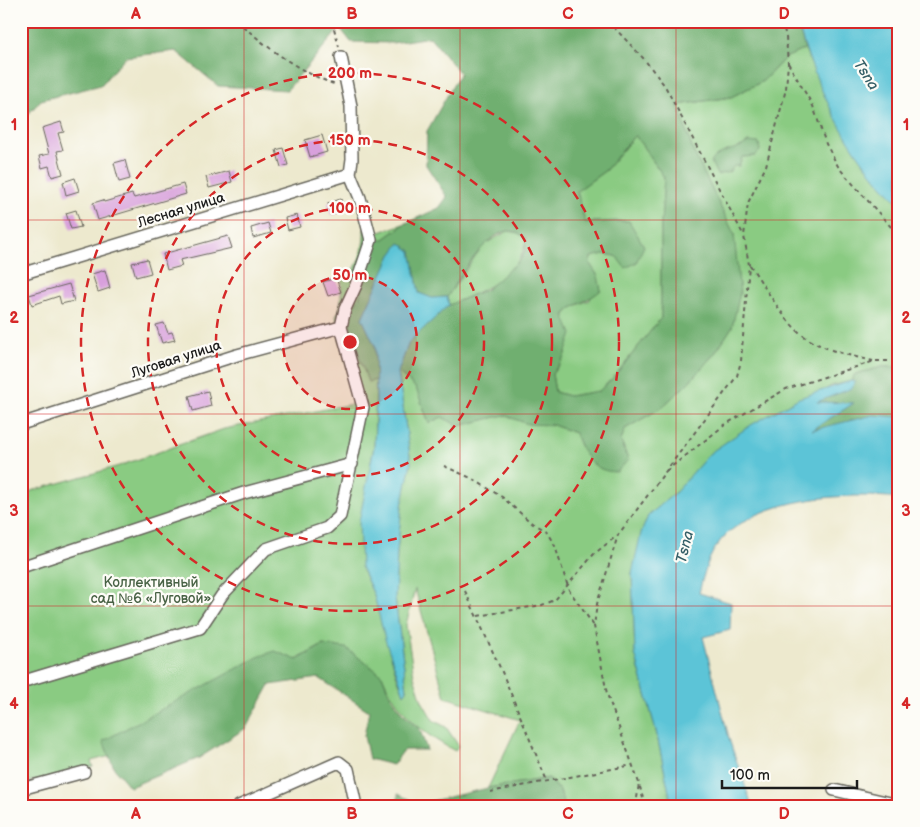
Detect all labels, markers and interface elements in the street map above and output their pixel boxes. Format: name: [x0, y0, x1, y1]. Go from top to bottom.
text: A: [130, 5, 141, 24]
text: B: [346, 5, 358, 24]
text: C: [562, 5, 574, 24]
text: D: [778, 5, 790, 24]
water label: Tsna: [849, 56, 883, 94]
text: 200 m: [328, 64, 372, 83]
text: 1: [11, 116, 17, 135]
text: 1: [903, 116, 909, 135]
text: 150 m: [329, 131, 371, 150]
street label: Лесная улица: [134, 188, 227, 232]
text: 100 m: [329, 199, 371, 218]
text: 50 m: [333, 266, 368, 285]
text: 2: [9, 309, 19, 328]
text: 2: [901, 309, 911, 328]
centre of rings: [341, 333, 359, 351]
street label: Луговая улица: [128, 336, 224, 382]
text: 3: [9, 502, 19, 521]
text: 3: [901, 502, 911, 521]
water label: Tsna: [672, 529, 698, 565]
park label: Коллективный сад №6 «Луговой»: [91, 574, 211, 607]
text: 4: [9, 695, 19, 714]
text: 4: [901, 695, 911, 714]
scale bar: [722, 757, 858, 789]
text: 100 m: [730, 766, 770, 785]
text: A: [130, 805, 141, 824]
text: B: [346, 805, 358, 824]
text: C: [562, 805, 574, 824]
text: D: [778, 805, 790, 824]

